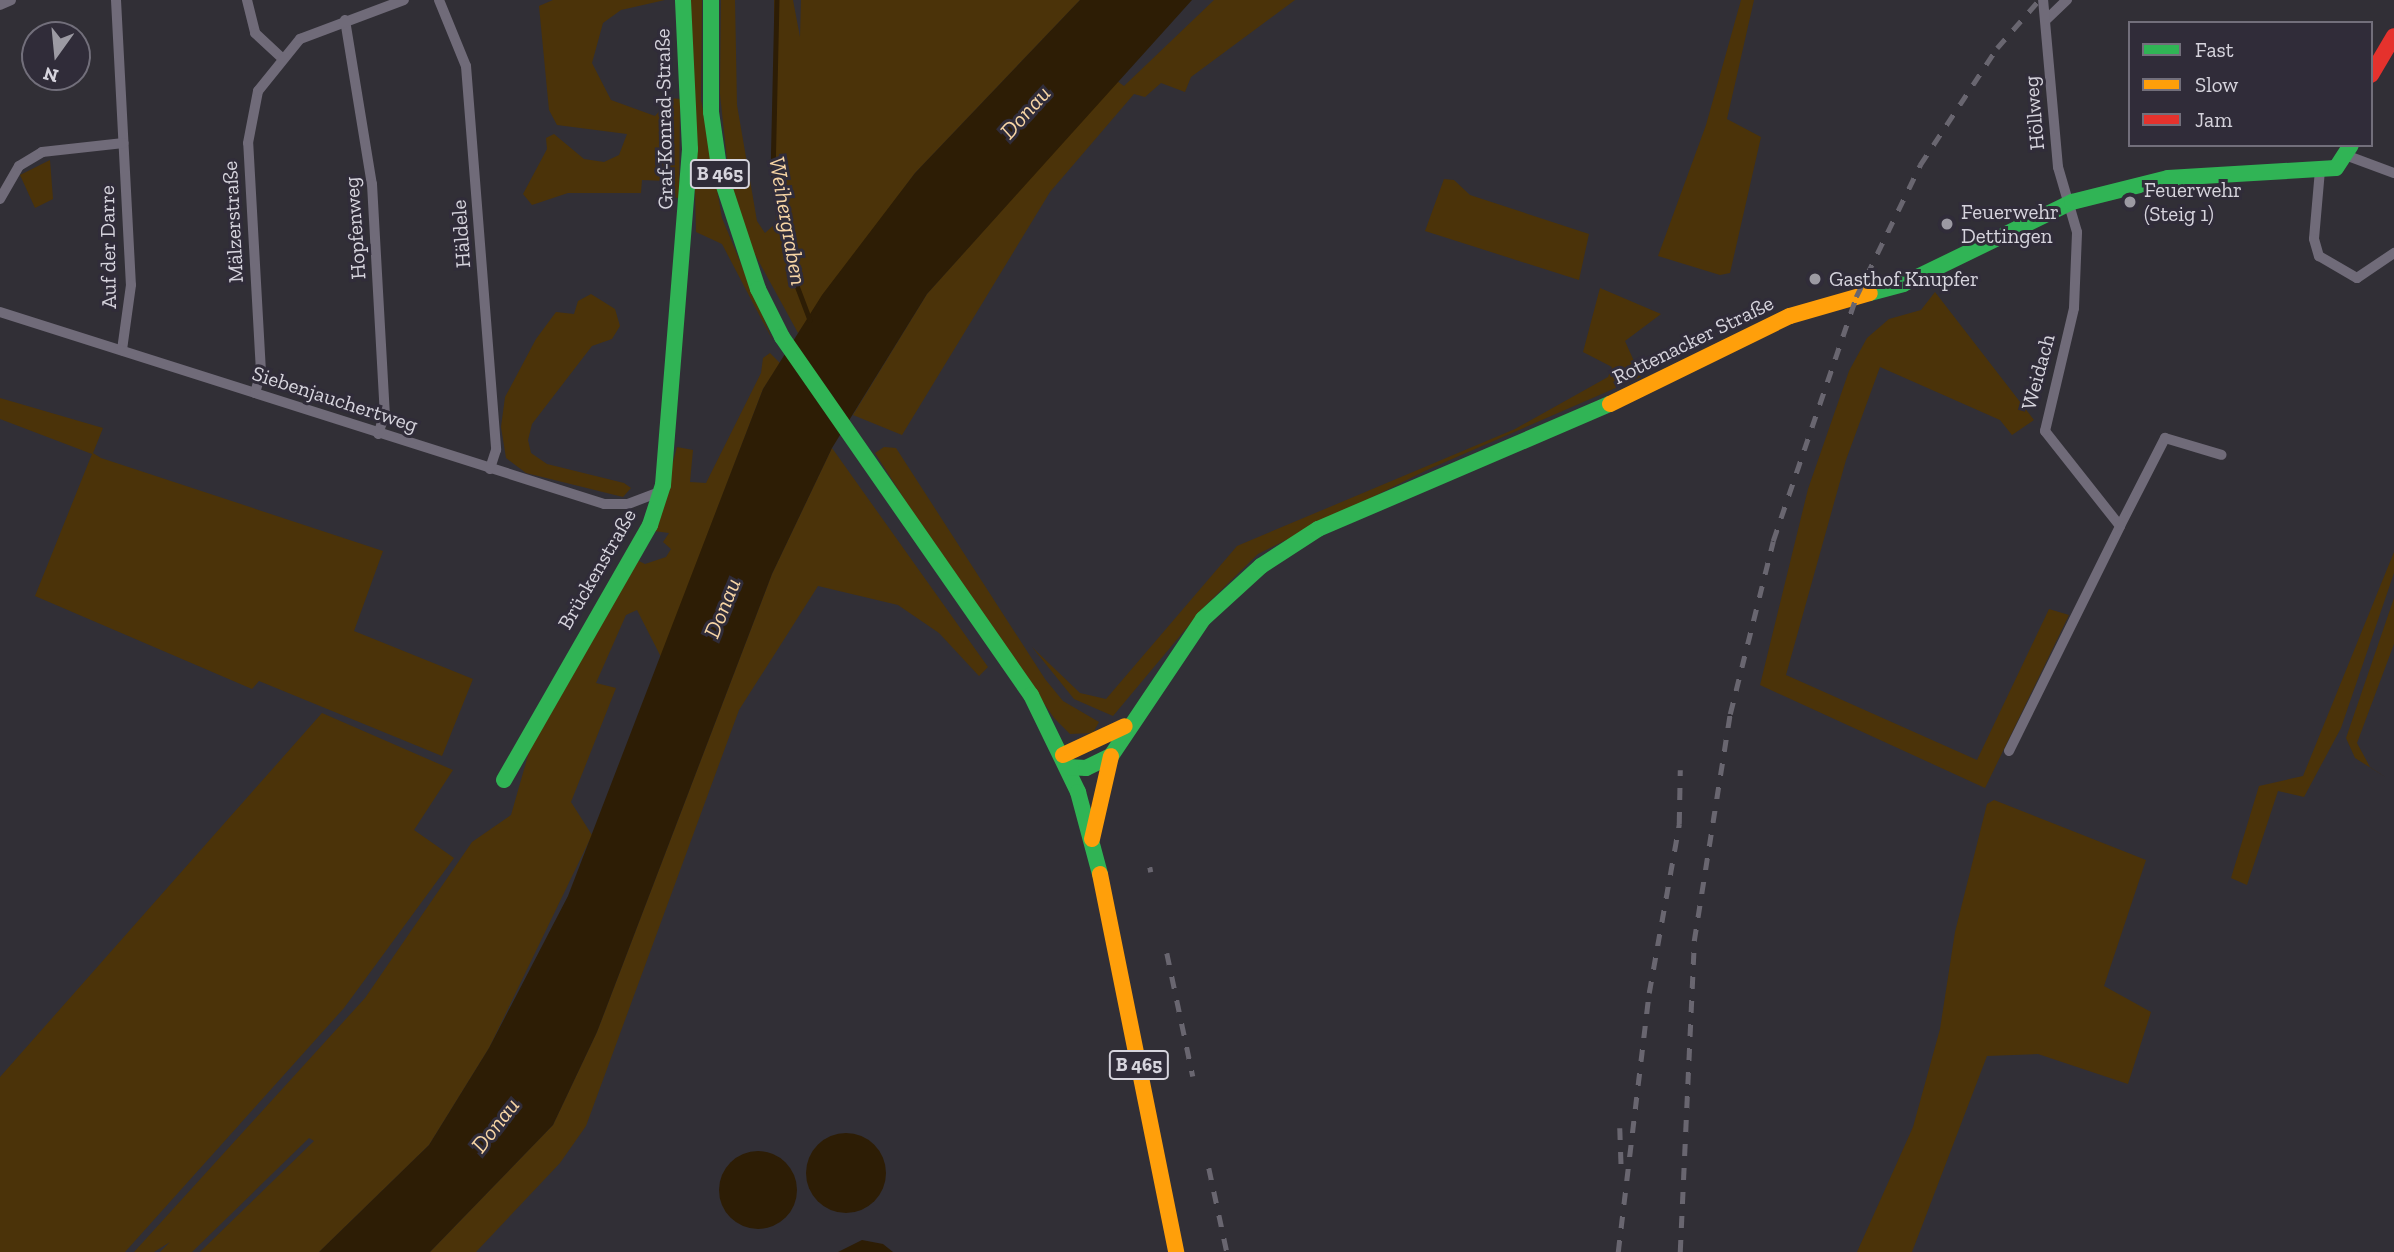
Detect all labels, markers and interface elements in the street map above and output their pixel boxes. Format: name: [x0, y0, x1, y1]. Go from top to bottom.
north arrow: [21, 21, 91, 91]
legend: [2128, 21, 2373, 147]
street label: Graf-Konrad-Straße: [650, 28, 678, 210]
text: Fast: [2195, 37, 2234, 62]
text: N: [41, 62, 61, 88]
text: Slow: [2195, 72, 2238, 97]
street label: Höllweg: [2018, 75, 2050, 151]
water label: Donau: [994, 80, 1056, 144]
text: Jam: [2195, 107, 2232, 132]
water label: Weihergraben: [763, 155, 813, 287]
road number: B 465: [688, 158, 752, 190]
street label: Mälzerstraße: [217, 160, 249, 284]
street label: Hopfenweg: [339, 176, 371, 280]
place label: Feuerwehr (Steig 1): [2144, 177, 2242, 227]
street label: Auf der Darre: [94, 185, 122, 309]
marker: Feuerwehr (Steig 1): [2122, 194, 2138, 210]
street label: Häldele: [446, 199, 476, 269]
place label: Feuerwehr Dettingen: [1961, 199, 2059, 249]
marker: Feuerwehr Dettingen: [1939, 216, 1955, 232]
place label: Gasthof Knupfer: [1829, 266, 1979, 292]
marker: Gasthof Knupfer: [1807, 271, 1823, 287]
street label: Rottenacker Straße: [1608, 290, 1778, 390]
street label: Weidach: [2016, 331, 2060, 413]
street label: Siebenjauchertweg: [249, 360, 421, 438]
street label: Brückenstraße: [552, 504, 642, 634]
water label: Donau: [698, 574, 746, 642]
road number: B 465: [1108, 1050, 1170, 1080]
water label: Donau: [465, 1092, 525, 1158]

